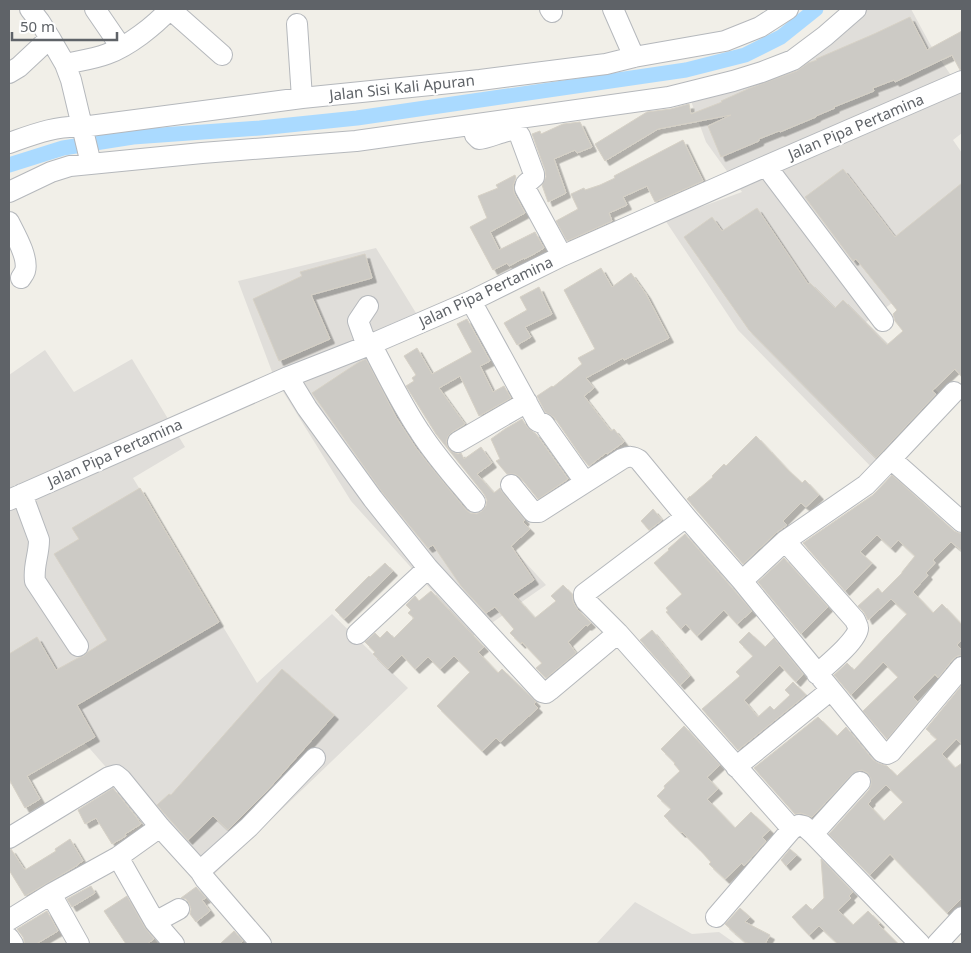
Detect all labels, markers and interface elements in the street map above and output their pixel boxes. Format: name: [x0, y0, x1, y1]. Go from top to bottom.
scale bar: [12, 10, 118, 42]
text: 50 m: [20, 16, 55, 36]
street label: Jalan Sisi Kali Apuran: [326, 69, 476, 105]
street label: Jalan Pipa Pertamina: [783, 88, 927, 165]
street label: Jalan Pipa Pertamina: [414, 251, 556, 332]
street label: Jalan Pipa Pertamina: [42, 413, 185, 492]

